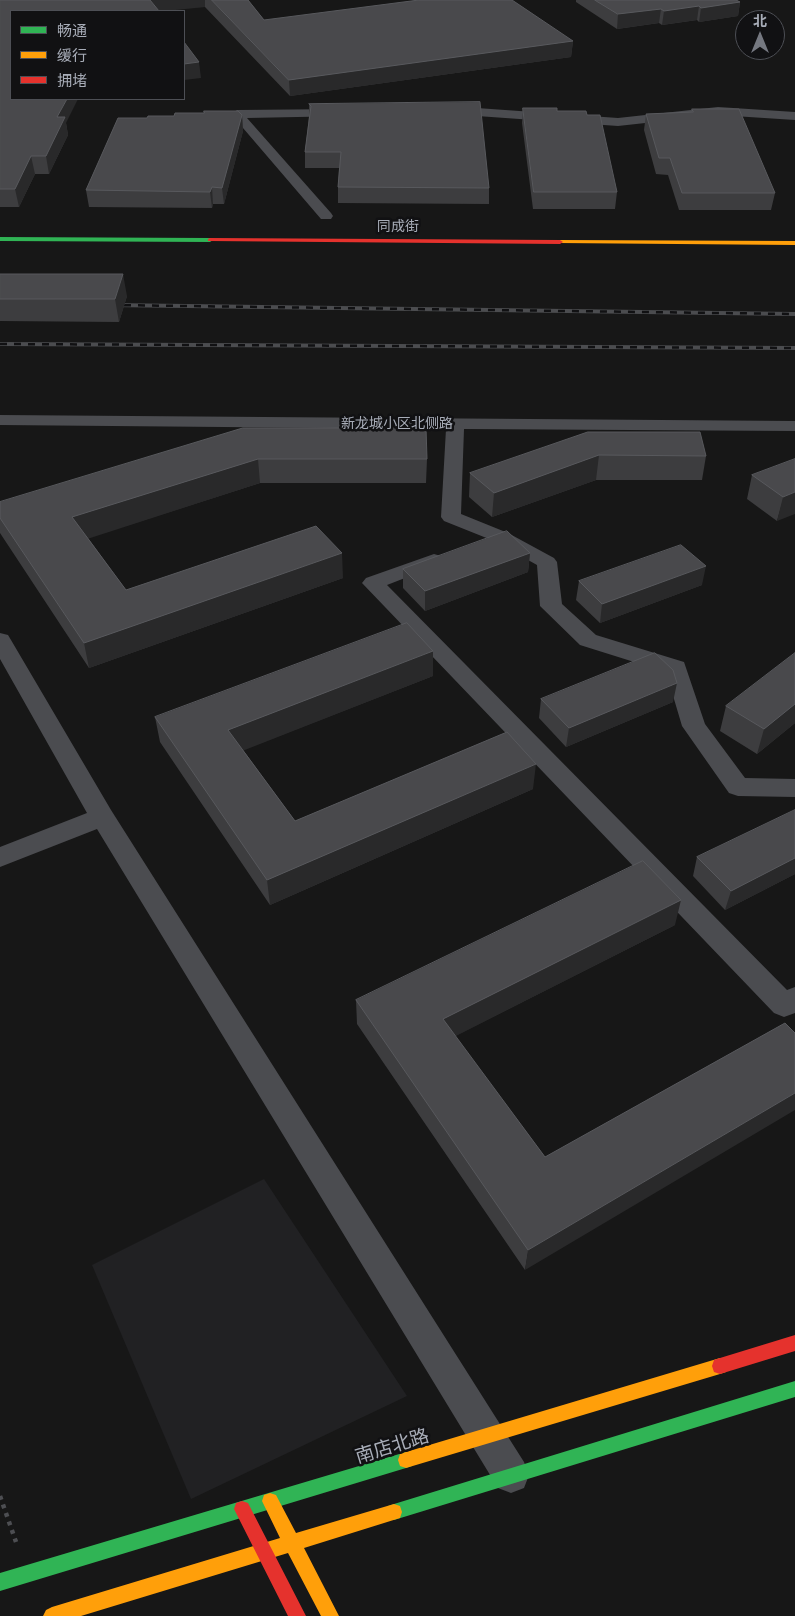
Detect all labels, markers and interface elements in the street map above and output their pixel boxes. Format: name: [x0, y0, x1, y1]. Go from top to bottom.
legend: [10, 10, 185, 100]
north arrow: [735, 10, 785, 60]
text: 北: [753, 12, 767, 29]
text: 畅通: [57, 21, 87, 39]
text: 缓行: [57, 46, 87, 64]
text: 拥堵: [57, 71, 87, 89]
street label: 同成街: [377, 218, 419, 234]
street label: 新龙城小区北侧路: [341, 415, 453, 431]
street label: 南店北路: [352, 1424, 432, 1468]

